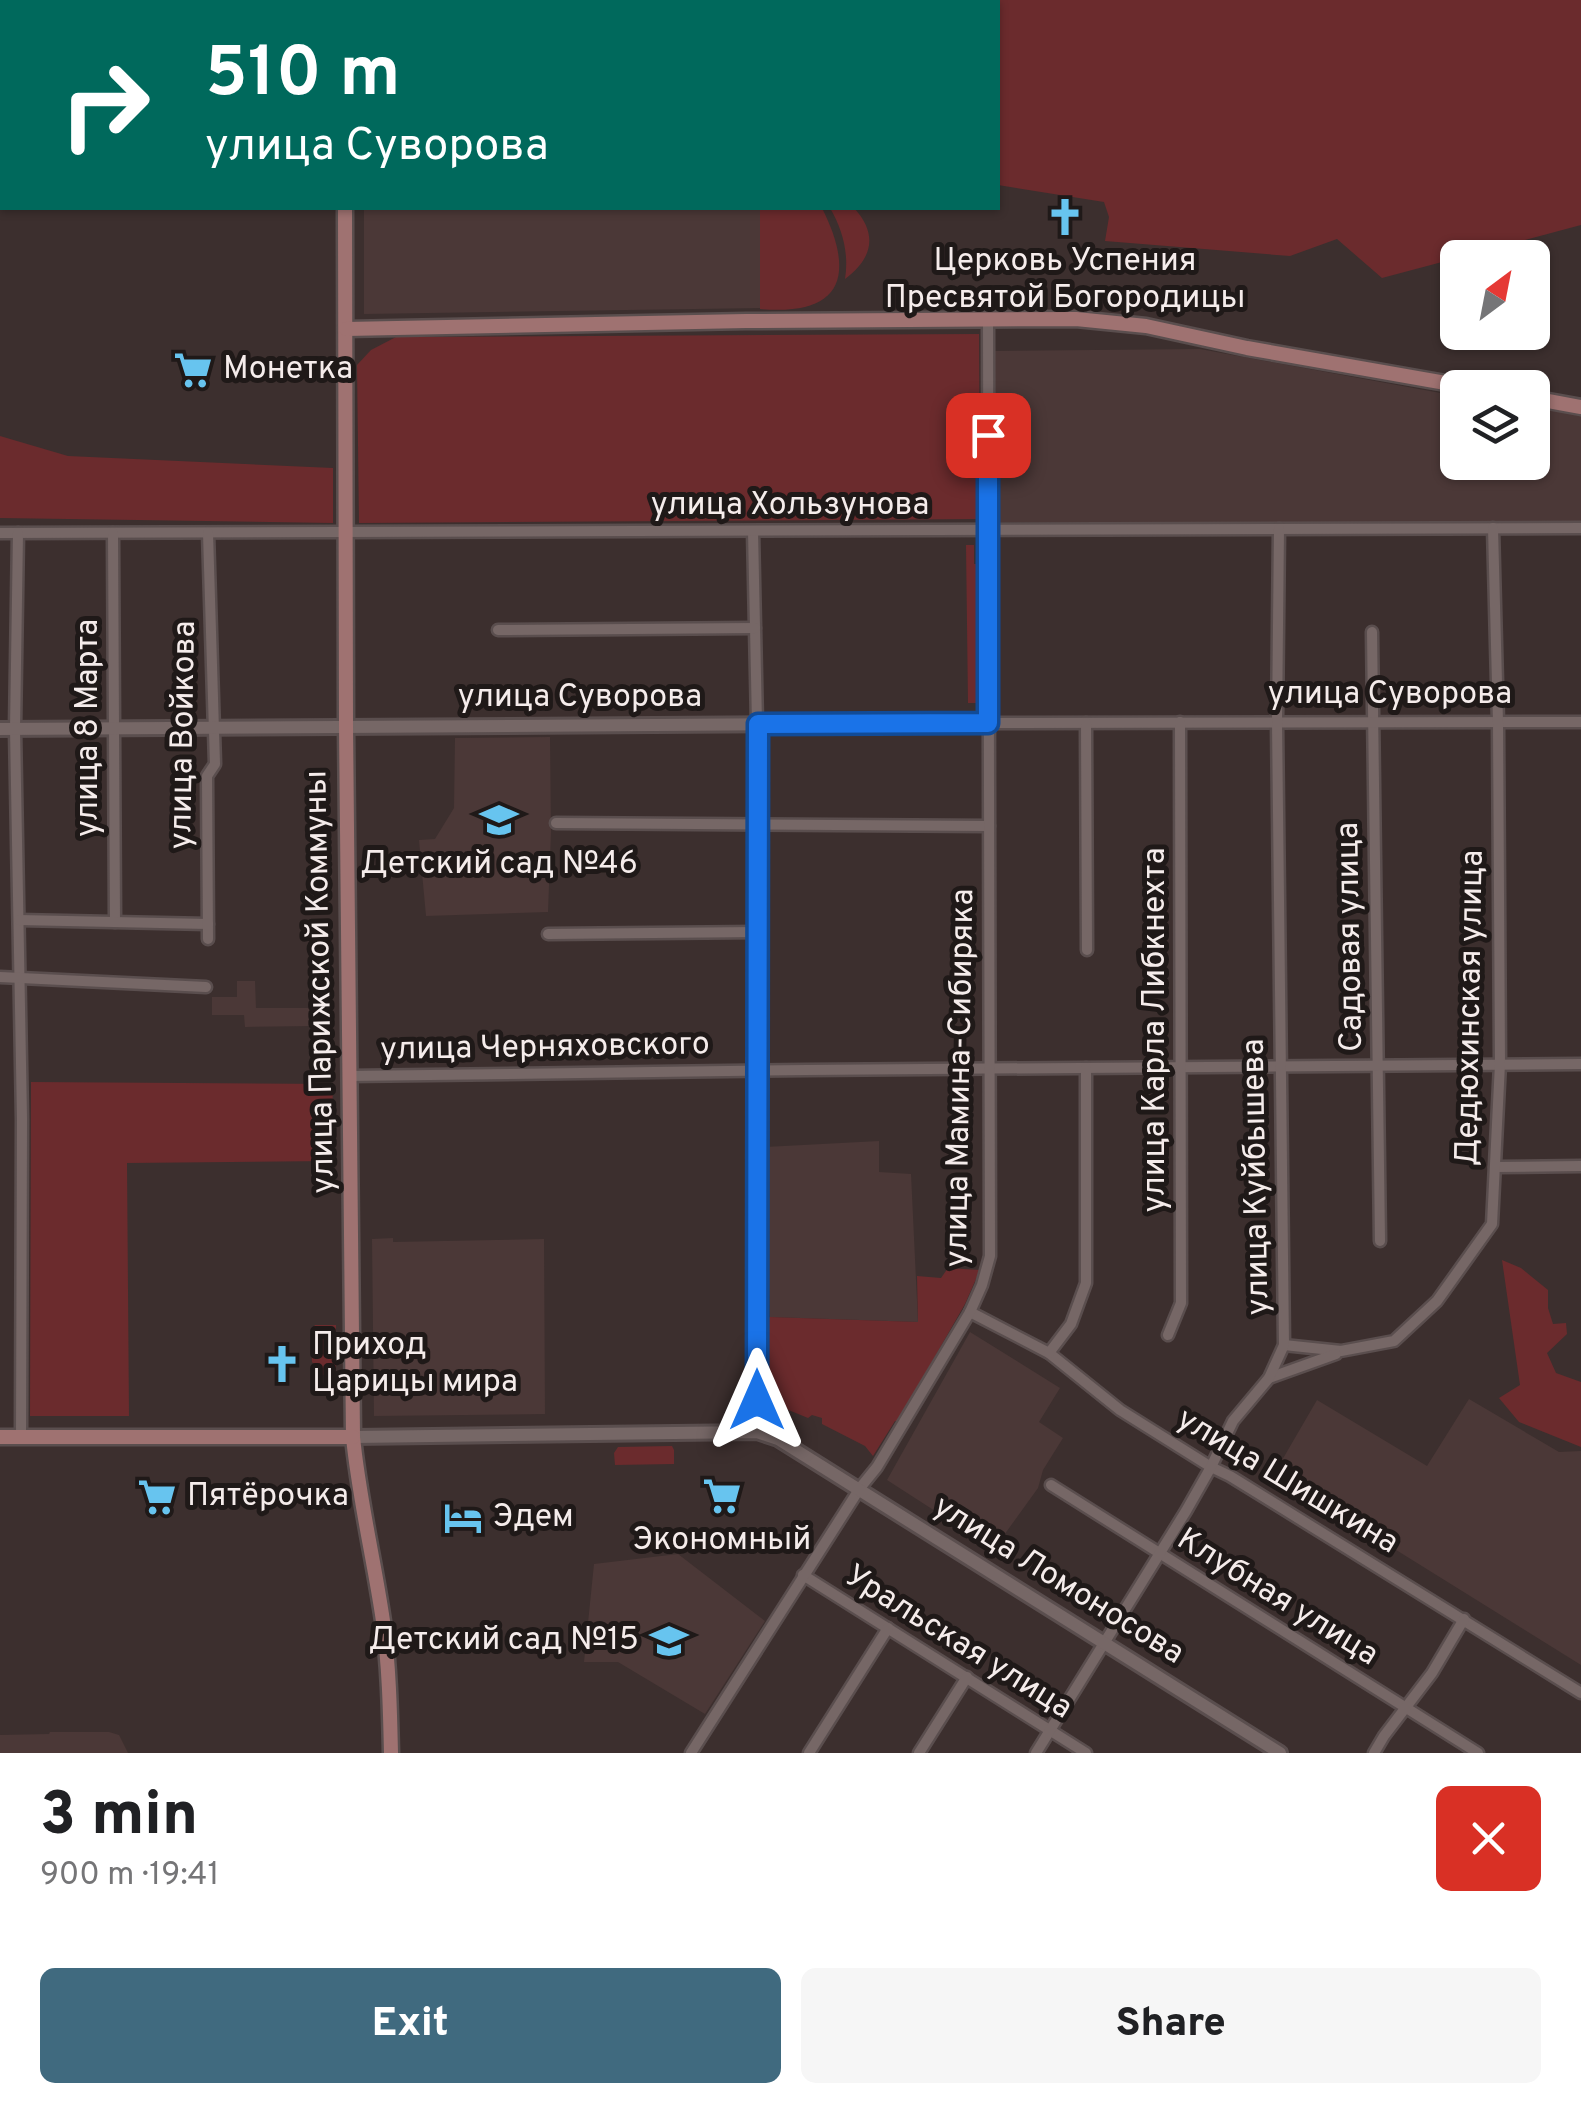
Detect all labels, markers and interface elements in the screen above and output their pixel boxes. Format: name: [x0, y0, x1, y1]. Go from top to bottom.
text: 510 m: [205, 32, 401, 121]
icon: right: [40, 40, 170, 170]
text: улица Суворова: [205, 119, 549, 176]
church icon: Церковь Успения Пресвятой Богородицы: [1044, 196, 1086, 238]
north arrow: [1440, 240, 1550, 350]
map controls: [1440, 240, 1550, 480]
place label: Церковь Успения Пресвятой Богородицы: [885, 242, 1245, 319]
supermarket icon: Монетка: [172, 349, 214, 391]
place label: Монетка: [223, 350, 353, 390]
button: layers: [1440, 370, 1550, 480]
pin: [946, 393, 1031, 478]
icon: arrive: [961, 408, 1016, 463]
street label: улица Хользунова: [651, 486, 929, 526]
street label: улица 8 Марта: [69, 619, 109, 837]
street label: улица Войкова: [162, 620, 206, 850]
street label: улица Суворова: [1268, 675, 1512, 715]
street label: улица Суворова: [458, 678, 702, 718]
street label: улица Парижской Коммуны: [297, 770, 345, 1194]
school or university icon: Детский сад №46: [478, 799, 520, 841]
street label: Садовая улица: [1329, 822, 1373, 1052]
place label: Детский сад №46: [360, 845, 638, 885]
street label: улица Карла Либкнехта: [1136, 847, 1176, 1213]
street label: Дедюхинская улица: [1448, 849, 1494, 1167]
street label: улица Мамина-Сибиряка: [938, 888, 984, 1268]
street label: улица Черняховского: [380, 1025, 710, 1071]
street label: улица Куйбышева: [1235, 1038, 1279, 1316]
place label: Приход Царицы мира: [312, 1326, 518, 1403]
church icon: Приход Царицы мира: [261, 1343, 303, 1385]
position arrow: [705, 1348, 809, 1452]
street label: улица Шишкина: [1169, 1400, 1405, 1564]
supermarket icon: Экономный: [701, 1475, 743, 1517]
supermarket icon: Пятёрочка: [136, 1476, 178, 1518]
place label: Пятёрочка: [187, 1477, 349, 1517]
street label: улица Ломоносова: [925, 1488, 1191, 1674]
hotel icon: Эдем: [442, 1497, 484, 1539]
place label: Эдем: [493, 1498, 574, 1538]
street label: Клубная улица: [1169, 1520, 1385, 1676]
place label: Экономный: [633, 1521, 811, 1561]
street label: Уральская улица: [837, 1557, 1079, 1729]
school or university icon: Детский сад №15: [648, 1620, 690, 1662]
place label: Детский сад №15: [368, 1621, 639, 1661]
text: 3 min: [40, 1780, 198, 1856]
button: close: [1436, 1786, 1541, 1891]
text: 900 m · 19:41: [40, 1856, 219, 1896]
button: Exit: [40, 1968, 781, 2083]
button: Share: [801, 1968, 1541, 2083]

